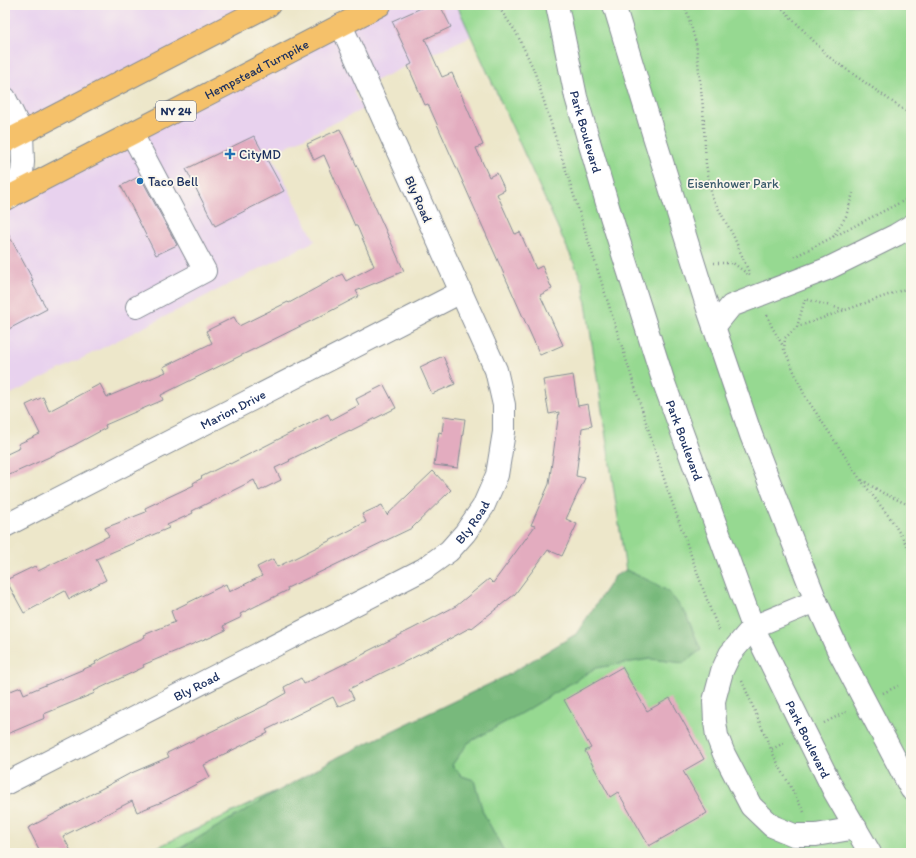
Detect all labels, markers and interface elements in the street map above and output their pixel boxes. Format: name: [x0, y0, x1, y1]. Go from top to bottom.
street label: Hempstead Turnpike: [202, 36, 311, 102]
street label: Park Boulevard: [567, 89, 605, 175]
road number: NY 24: [156, 101, 196, 121]
place label: CityMD: [239, 147, 281, 162]
marker: CityMD: [224, 148, 236, 160]
place label: Taco Bell: [148, 174, 199, 189]
street label: Bly Road: [402, 174, 435, 225]
marker: Taco Bell: [135, 176, 145, 186]
park label: Eisenhower Park: [687, 176, 779, 191]
street label: Marion Drive: [198, 387, 268, 433]
street label: Park Boulevard: [663, 398, 706, 483]
street label: Bly Road: [452, 498, 493, 547]
street label: Bly Road: [171, 668, 222, 704]
street label: Park Boulevard: [782, 698, 833, 781]

